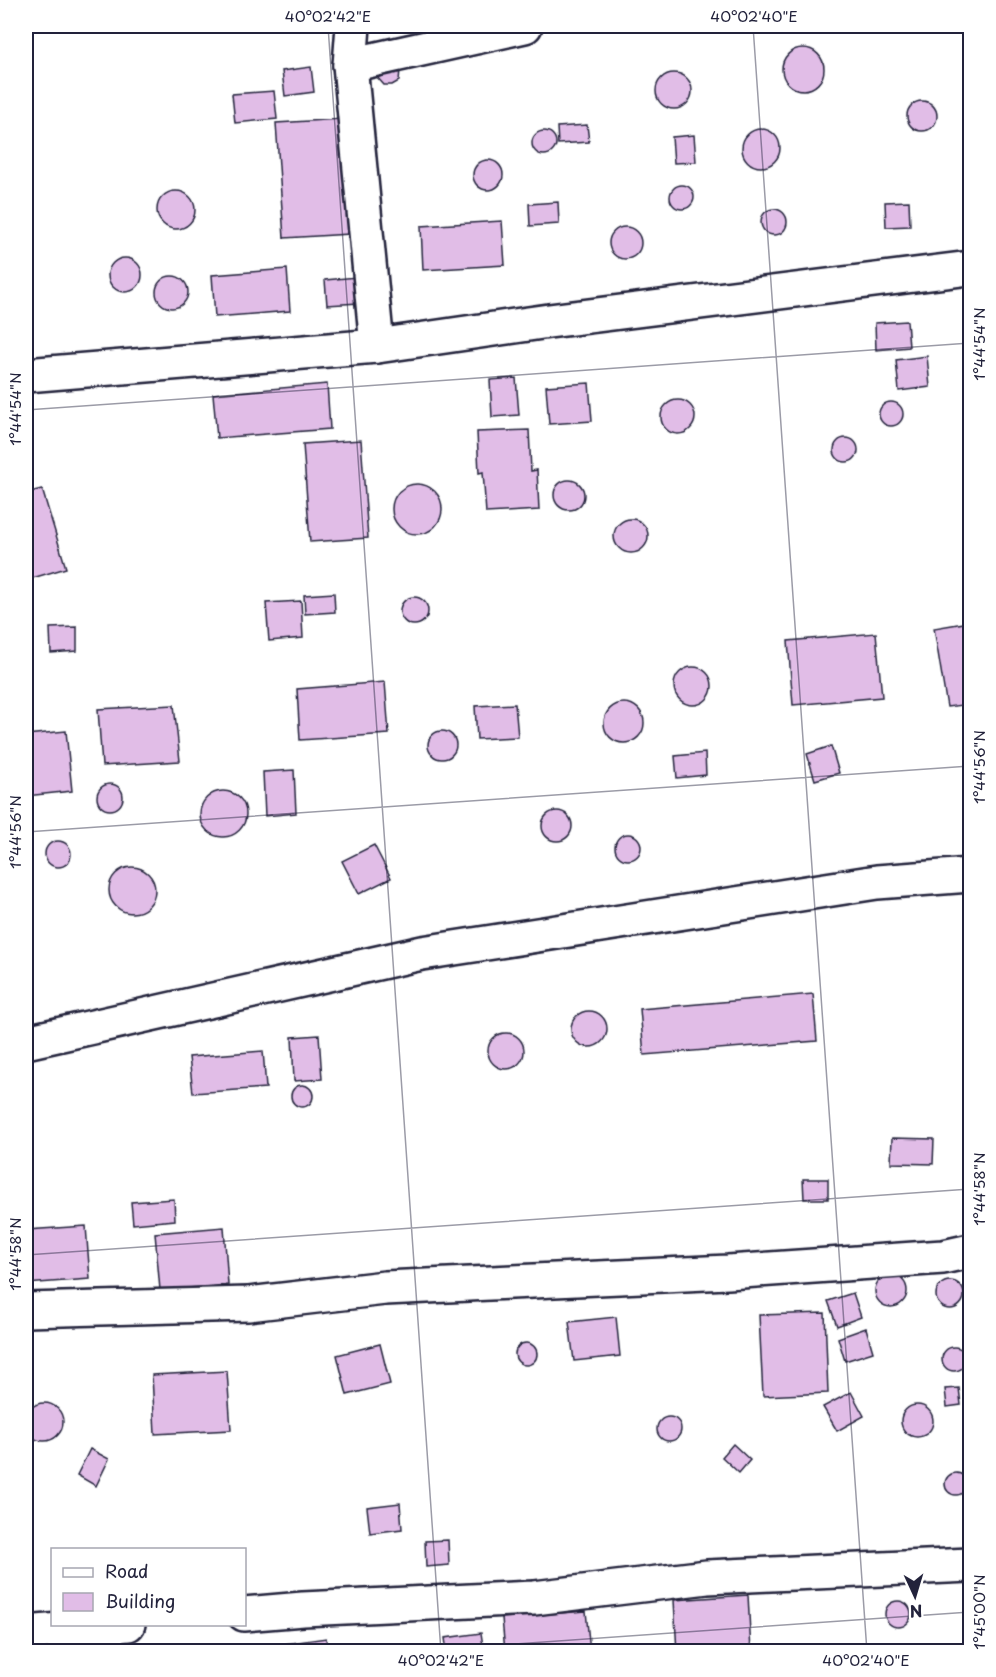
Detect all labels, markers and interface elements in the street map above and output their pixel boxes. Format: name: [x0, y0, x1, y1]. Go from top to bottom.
text: 40°02'42"E: [285, 4, 371, 27]
text: 40°02'40"E: [710, 4, 798, 27]
text: 1°44'54"N: [967, 307, 990, 381]
text: 1°44'54"N: [3, 372, 26, 446]
text: 1°44'56"N: [967, 730, 990, 804]
text: 1°44'56"N: [3, 795, 26, 869]
text: 1°44'58"N: [967, 1152, 990, 1226]
text: 1°44'58"N: [3, 1217, 26, 1291]
legend: [51, 1548, 246, 1626]
text: Road: [105, 1557, 149, 1584]
north arrow: [885, 1566, 945, 1626]
text: 1°45'00"N: [967, 1574, 990, 1650]
text: Building: [105, 1587, 175, 1614]
text: N: [909, 1600, 923, 1624]
text: 40°02'42"E: [398, 1648, 484, 1671]
text: 40°02'40"E: [822, 1648, 910, 1671]

